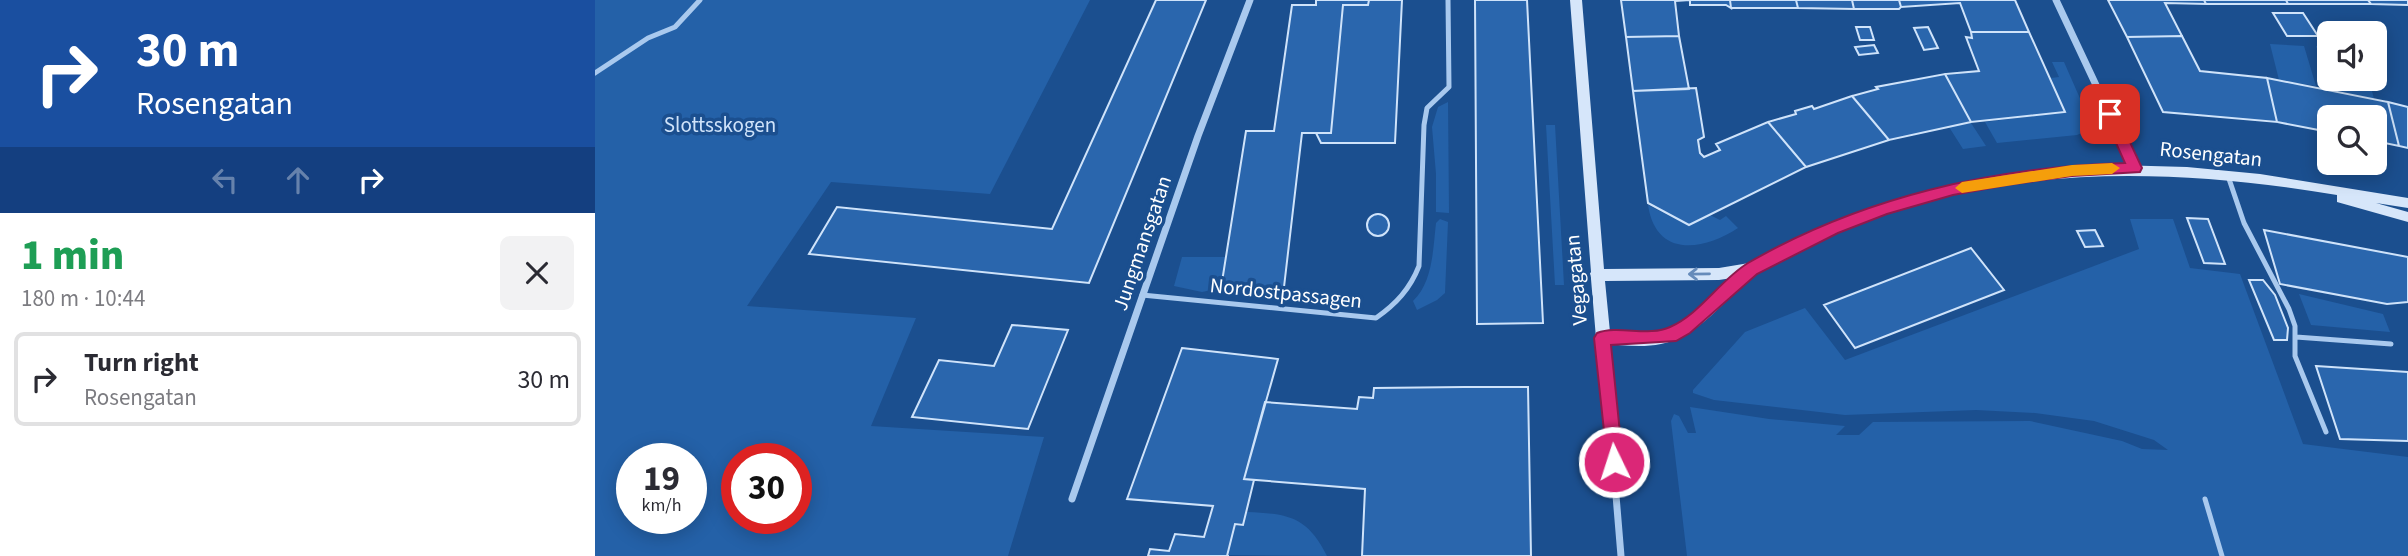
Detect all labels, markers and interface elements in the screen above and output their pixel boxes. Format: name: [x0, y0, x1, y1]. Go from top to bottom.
text: 30 m: [136, 16, 240, 86]
map controls: [2317, 21, 2387, 175]
button: sound: [2317, 21, 2387, 91]
icon: right: [21, 28, 112, 119]
text: Rosengatan: [136, 81, 293, 127]
pin: [2080, 84, 2140, 144]
icon: arrive: [2091, 95, 2129, 133]
button: search: [2317, 105, 2387, 175]
park label: Slottsskogen: [664, 110, 776, 140]
street label: Rosengatan: [2158, 134, 2264, 174]
icon: left: [206, 161, 244, 199]
icon: ahead: [279, 161, 317, 199]
icon: right: [352, 161, 390, 199]
street label: Jungmansgatan: [1105, 171, 1179, 315]
text: 1 min: [21, 226, 124, 286]
street label: Vegagatan: [1557, 233, 1595, 327]
button: close: [500, 236, 574, 310]
one-way arrow: [1688, 267, 1711, 281]
street label: Nordostpassagen: [1208, 270, 1364, 316]
text: 180 m · 10:44: [21, 282, 145, 315]
text: Turn right: [84, 344, 199, 381]
icon: right: [25, 360, 63, 398]
text: 30 m: [517, 361, 570, 398]
text: Rosengatan: [84, 381, 197, 414]
position arrow: [1577, 425, 1651, 499]
speed limit sign: 30: [721, 443, 812, 534]
text: 19: [643, 454, 680, 504]
text: km/h: [642, 493, 681, 518]

